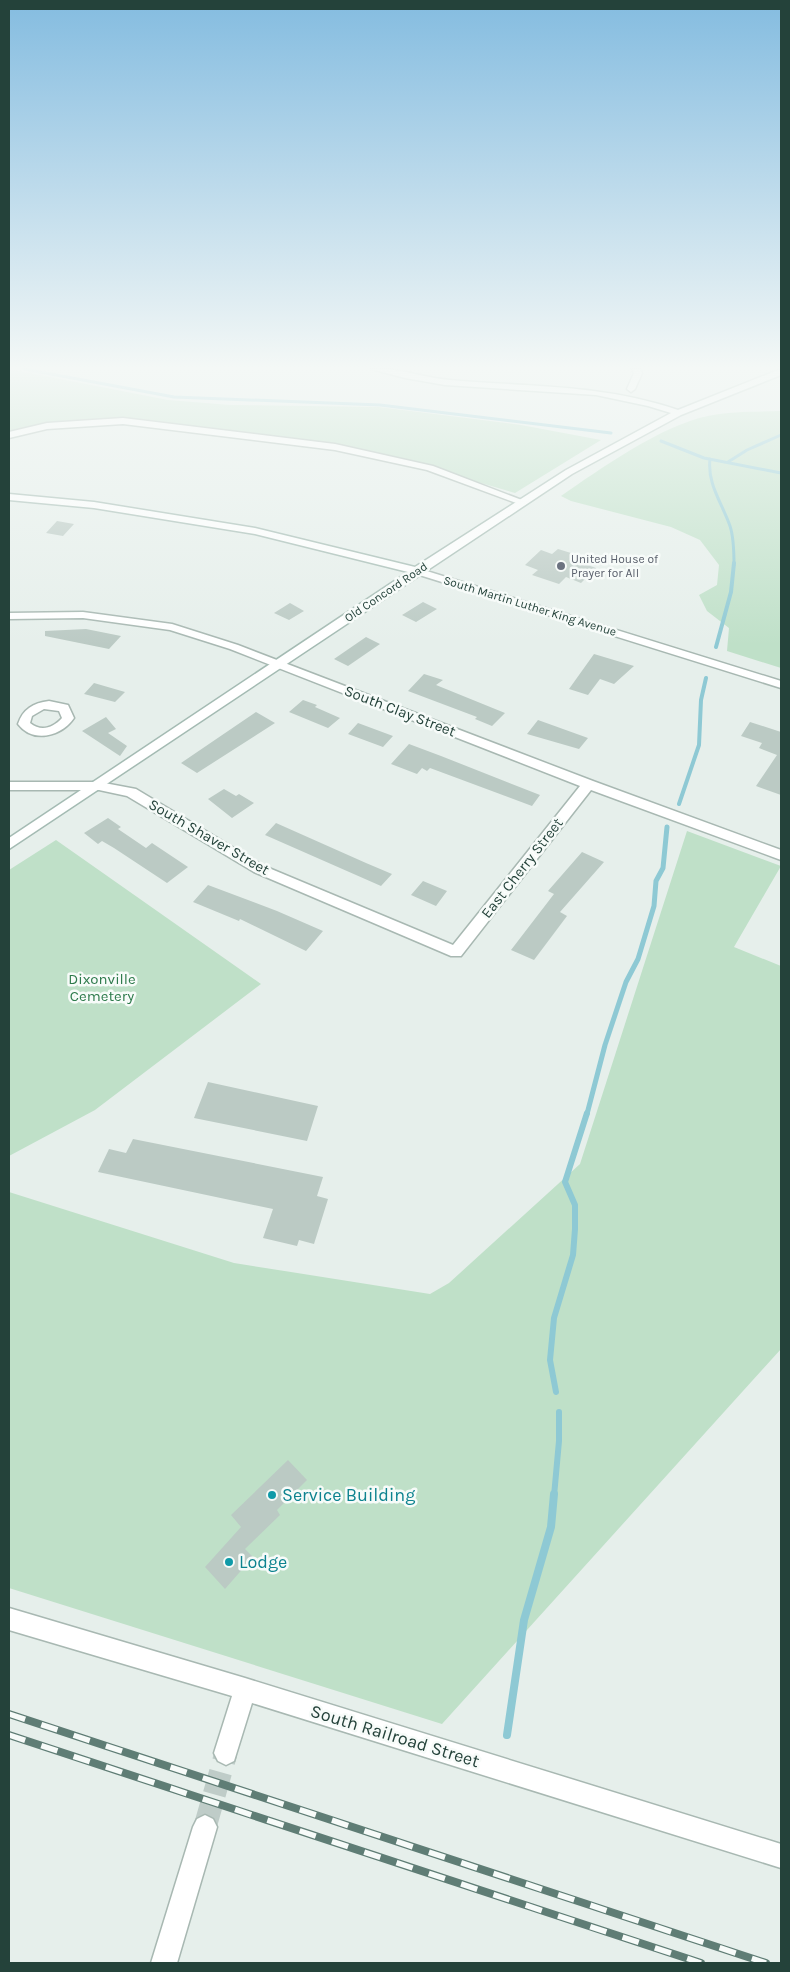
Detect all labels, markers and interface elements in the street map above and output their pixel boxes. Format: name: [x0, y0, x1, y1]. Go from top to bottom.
place label: United House of Prayer for All: [571, 552, 659, 580]
street label: Old Concord Road: [342, 559, 430, 625]
marker: United House of Prayer for All: [555, 560, 567, 572]
street label: South Martin Luther King Avenue: [442, 573, 618, 639]
street label: South Clay Street: [342, 681, 459, 741]
street label: South Shaver Street: [145, 795, 273, 879]
street label: East Cherry Street: [477, 814, 567, 922]
park label: Dixonville Cemetery: [68, 970, 136, 1005]
place label: Service Building: [282, 1484, 415, 1506]
marker: Service Building: [266, 1489, 278, 1501]
place label: Lodge: [239, 1551, 287, 1573]
marker: Lodge: [223, 1556, 235, 1568]
street label: South Railroad Street: [308, 1700, 482, 1772]

